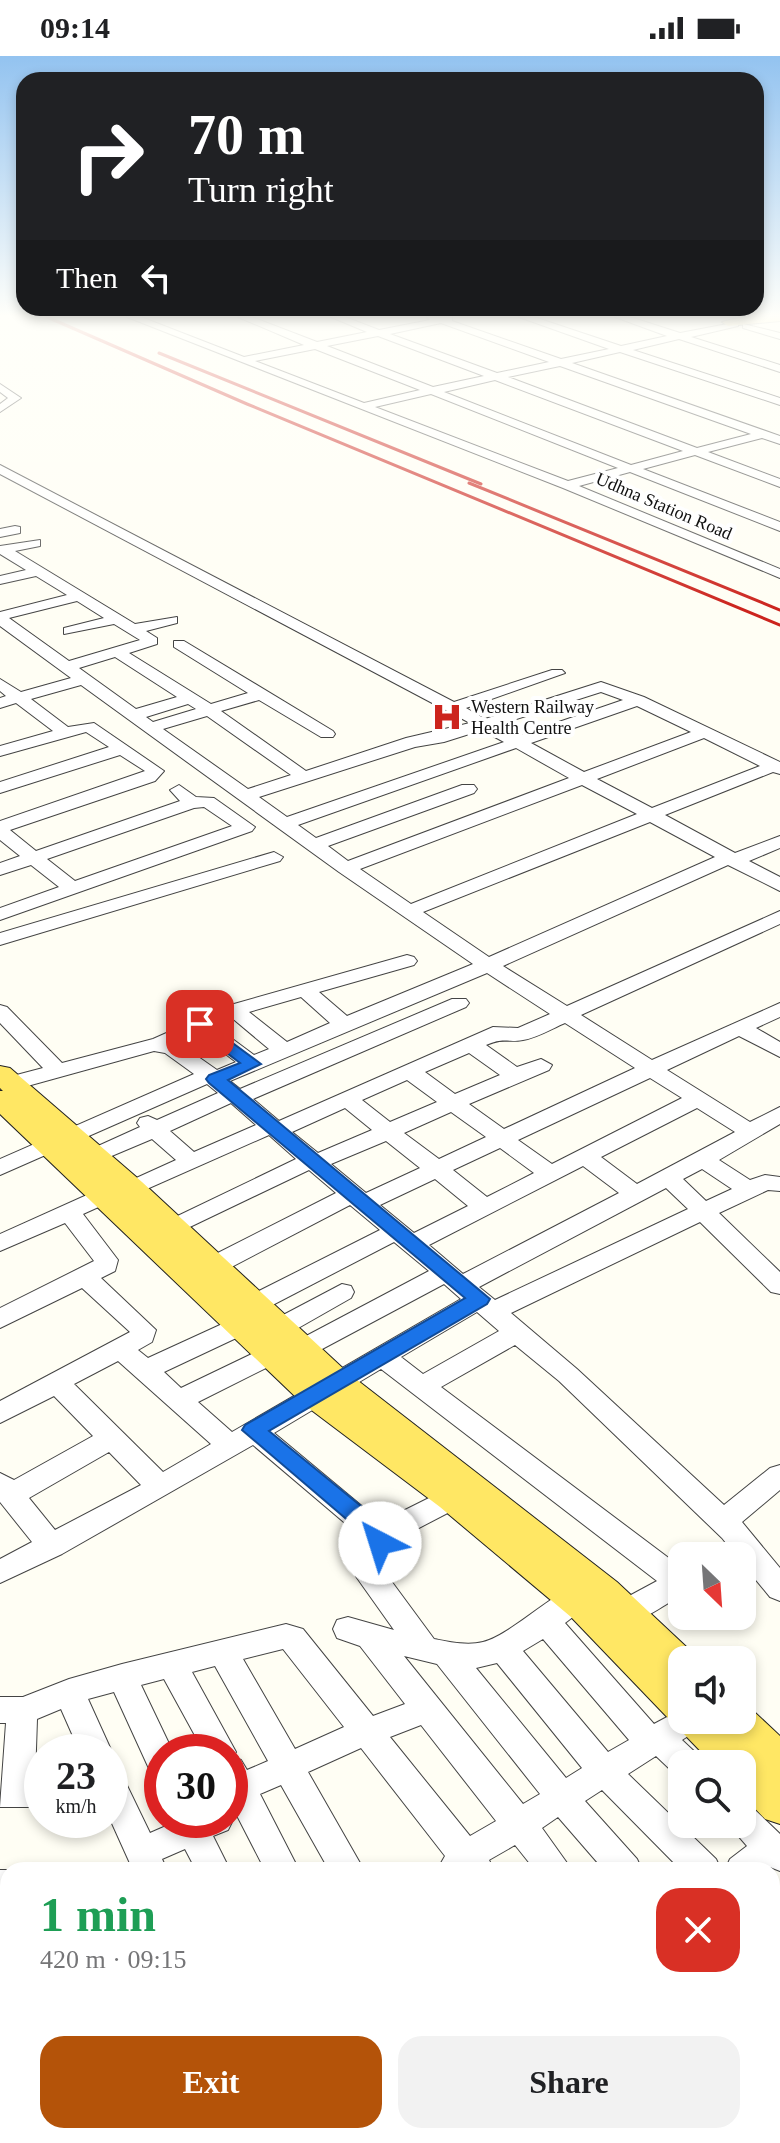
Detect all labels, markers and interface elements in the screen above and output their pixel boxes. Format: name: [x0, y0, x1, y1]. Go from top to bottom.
text: 09:14: [40, 11, 110, 44]
icon: right: [56, 104, 160, 208]
text: 70 m: [188, 104, 305, 166]
text: Turn right: [188, 170, 334, 210]
icon: left: [134, 256, 178, 300]
text: Then: [56, 261, 118, 294]
street label: Udhna Station Road: [593, 468, 735, 544]
place label: Western Railway Health Centre: [471, 697, 594, 738]
hospital icon: Western Railway Health Centre: [430, 700, 464, 734]
pin: [166, 990, 234, 1058]
icon: arrive: [178, 1002, 222, 1046]
position arrow: [338, 1501, 422, 1585]
north arrow: [668, 1542, 756, 1630]
map controls: [668, 1542, 756, 1838]
button: sound: [668, 1646, 756, 1734]
speed limit sign: 30: [144, 1734, 248, 1838]
button: search: [668, 1750, 756, 1838]
text: 23: [56, 1753, 96, 1798]
text: km/h: [55, 1795, 97, 1817]
text: 1 min: [40, 1888, 156, 1941]
button: close: [656, 1888, 740, 1972]
text: 420 m · 09:15: [40, 1945, 187, 1974]
button: Exit: [40, 2036, 382, 2128]
button: Share: [398, 2036, 740, 2128]

